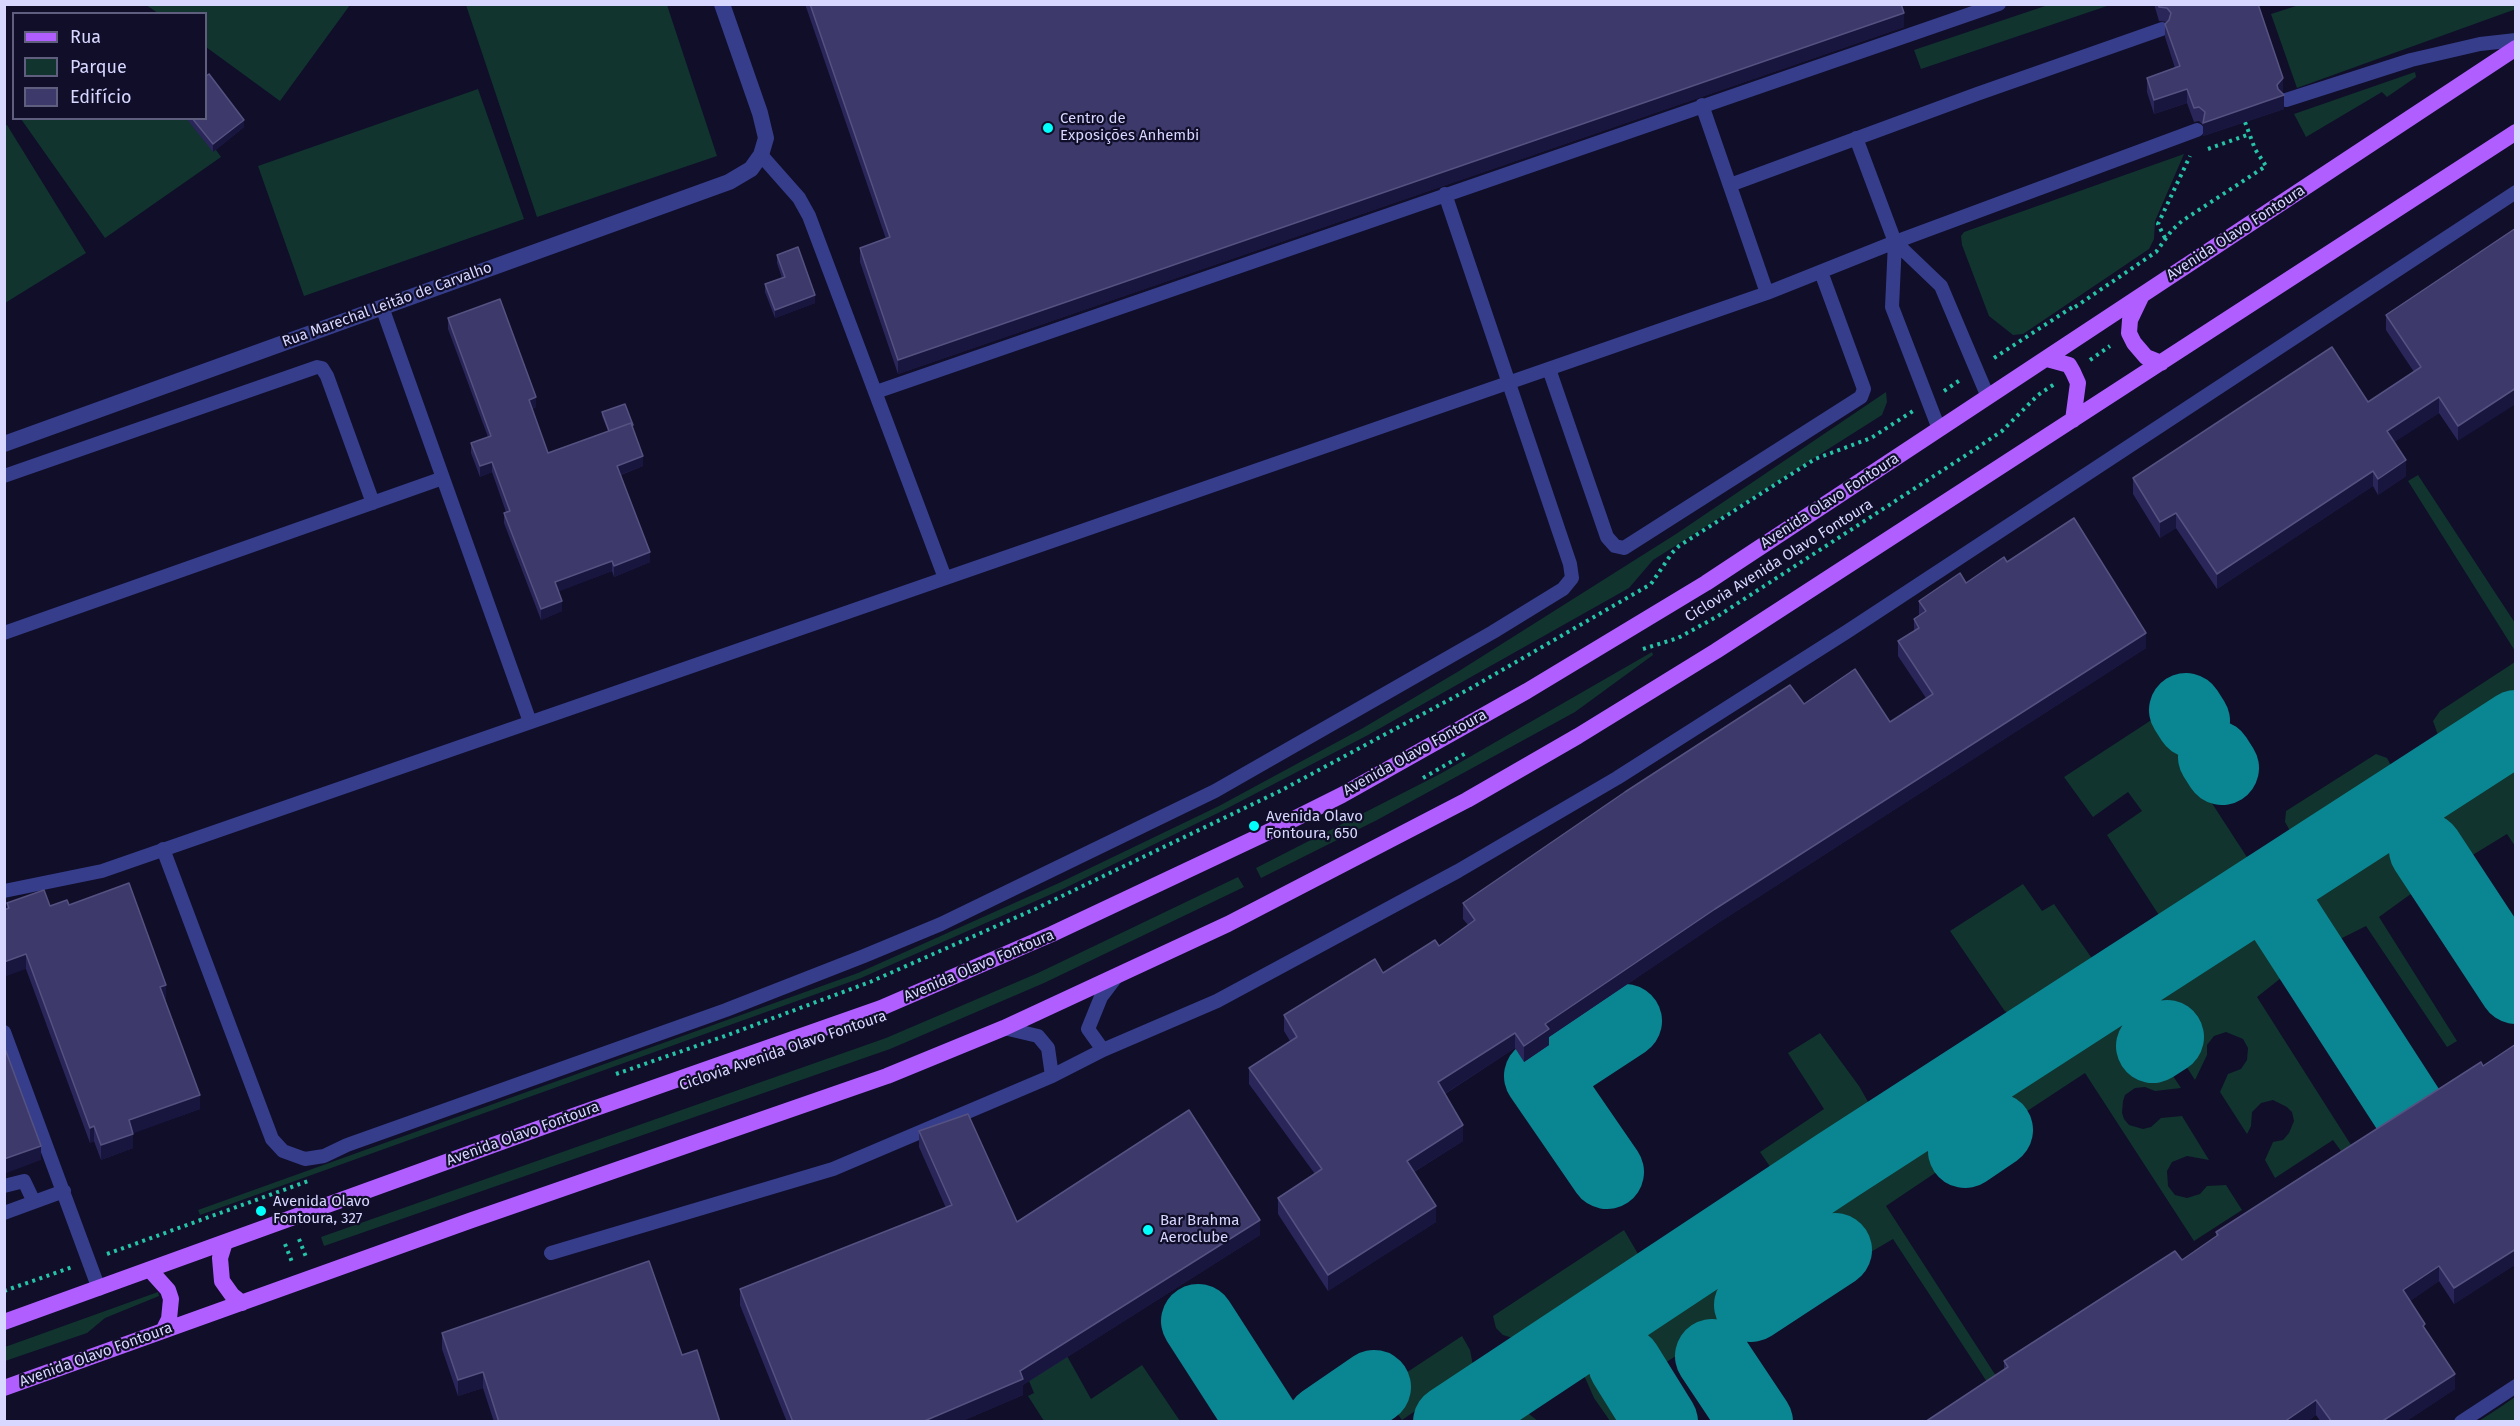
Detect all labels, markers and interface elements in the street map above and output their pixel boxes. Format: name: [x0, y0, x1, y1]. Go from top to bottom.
legend: [12, 12, 207, 120]
text: Rua: [70, 26, 101, 48]
text: Parque: [70, 56, 127, 78]
text: Edifício: [70, 86, 132, 108]
place label: Centro de Exposições Anhembi: [1060, 110, 1199, 145]
marker: Centro de Exposições Anhembi: [1041, 121, 1055, 135]
street label: Avenida Olavo Fontoura: [2163, 181, 2309, 285]
street label: Rua Marechal Leitão de Carvalho: [280, 259, 494, 351]
street label: Avenida Olavo Fontoura: [1757, 449, 1903, 553]
street label: Ciclovia Avenida Olavo Fontoura: [1682, 496, 1876, 626]
street label: Avenida Olavo Fontoura: [1340, 706, 1490, 800]
place label: Avenida Olavo Fontoura, 650: [1266, 808, 1363, 843]
marker: Avenida Olavo Fontoura, 650: [1247, 819, 1261, 833]
street label: Avenida Olavo Fontoura: [901, 926, 1057, 1006]
street label: Ciclovia Avenida Olavo Fontoura: [677, 1007, 889, 1095]
street label: Avenida Olavo Fontoura: [444, 1098, 602, 1170]
place label: Avenida Olavo Fontoura, 327: [273, 1193, 370, 1228]
marker: Avenida Olavo Fontoura, 327: [254, 1204, 268, 1218]
place label: Bar Brahma Aeroclube: [1160, 1212, 1239, 1247]
marker: Bar Brahma Aeroclube: [1141, 1223, 1155, 1237]
street label: Avenida Olavo Fontoura: [17, 1319, 175, 1391]

